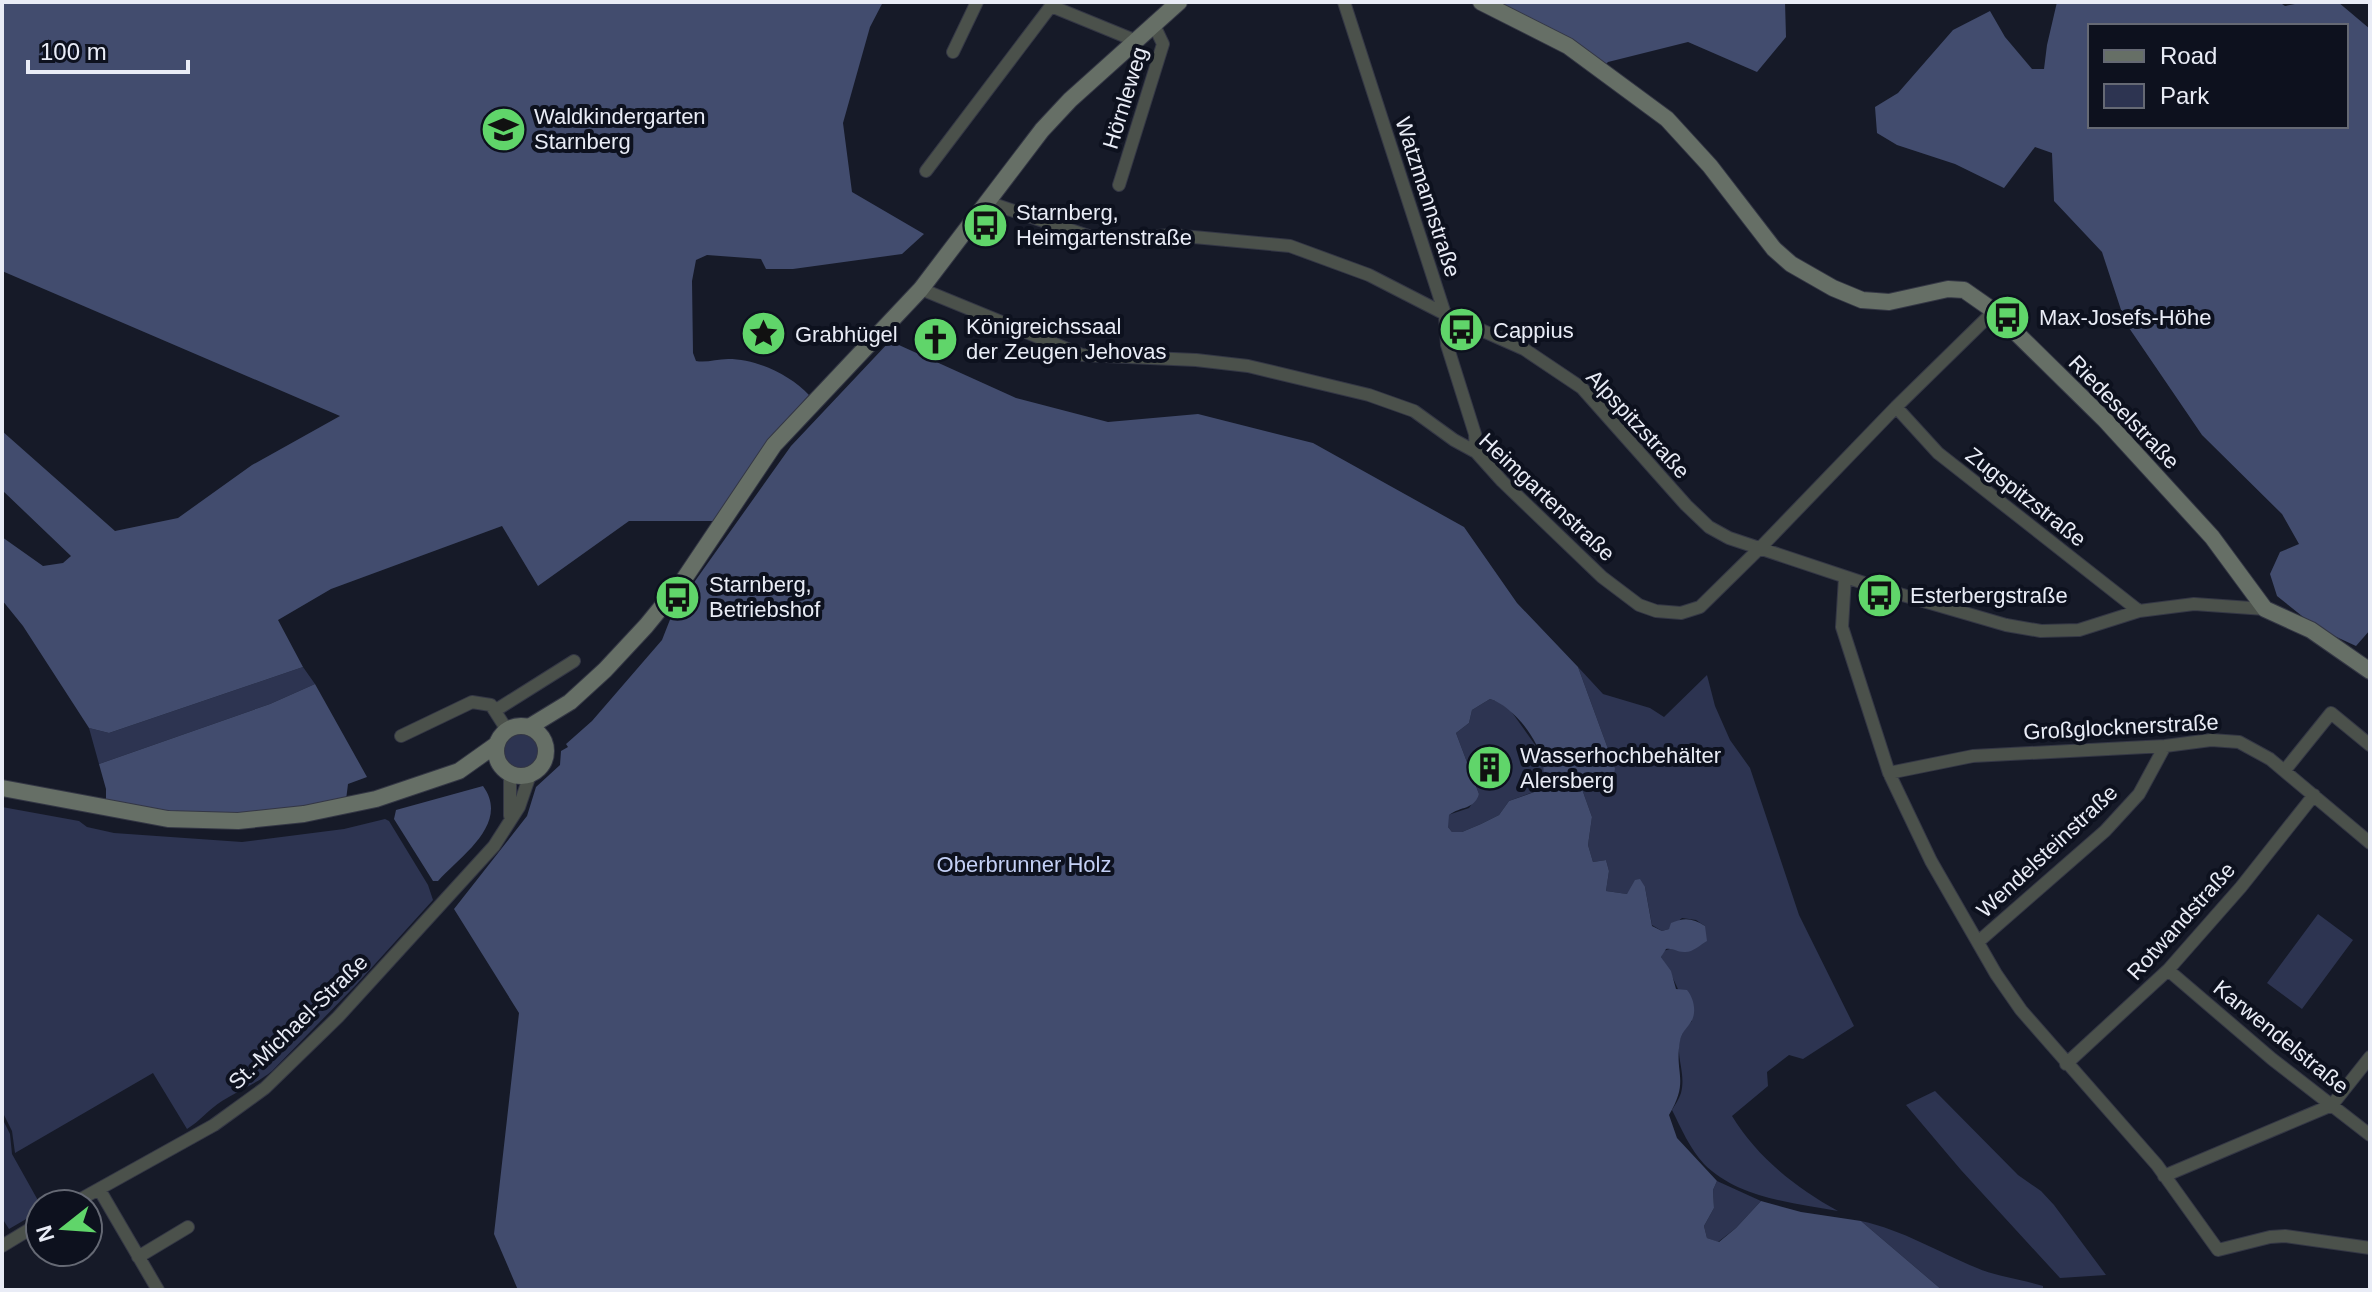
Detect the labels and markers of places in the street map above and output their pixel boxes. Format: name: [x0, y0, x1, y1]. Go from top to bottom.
place label: Waldkindergarten Starnberg: [534, 104, 706, 154]
school or university icon: Waldkindergarten Starnberg: [479, 105, 527, 153]
place label: Starnberg, Heimgartenstraße: [1016, 200, 1192, 250]
bus stop icon: Starnberg, Heimgartenstraße: [961, 201, 1009, 249]
bus stop icon: Max-Josefs-Höhe: [1984, 293, 2032, 341]
place label: Max-Josefs-Höhe: [2039, 305, 2211, 330]
bus stop icon: Cappius: [1438, 306, 1486, 354]
place icon: Grabhügel: [740, 310, 788, 358]
place label: Königreichssaal der Zeugen Jehovas: [966, 314, 1167, 364]
church icon: Königreichssaal der Zeugen Jehovas: [911, 315, 959, 363]
place label: Cappius: [1493, 318, 1574, 343]
place label: Grabhügel: [795, 322, 898, 347]
bus stop icon: Esterbergstraße: [1855, 571, 1903, 619]
place label: Starnberg, Betriebshof: [709, 572, 821, 622]
bus stop icon: Starnberg, Betriebshof: [654, 573, 702, 621]
place label: Esterbergstraße: [1910, 583, 2068, 608]
place label: Wasserhochbehälter Alersberg: [1520, 743, 1721, 793]
building icon: Wasserhochbehälter Alersberg: [1465, 744, 1513, 792]

